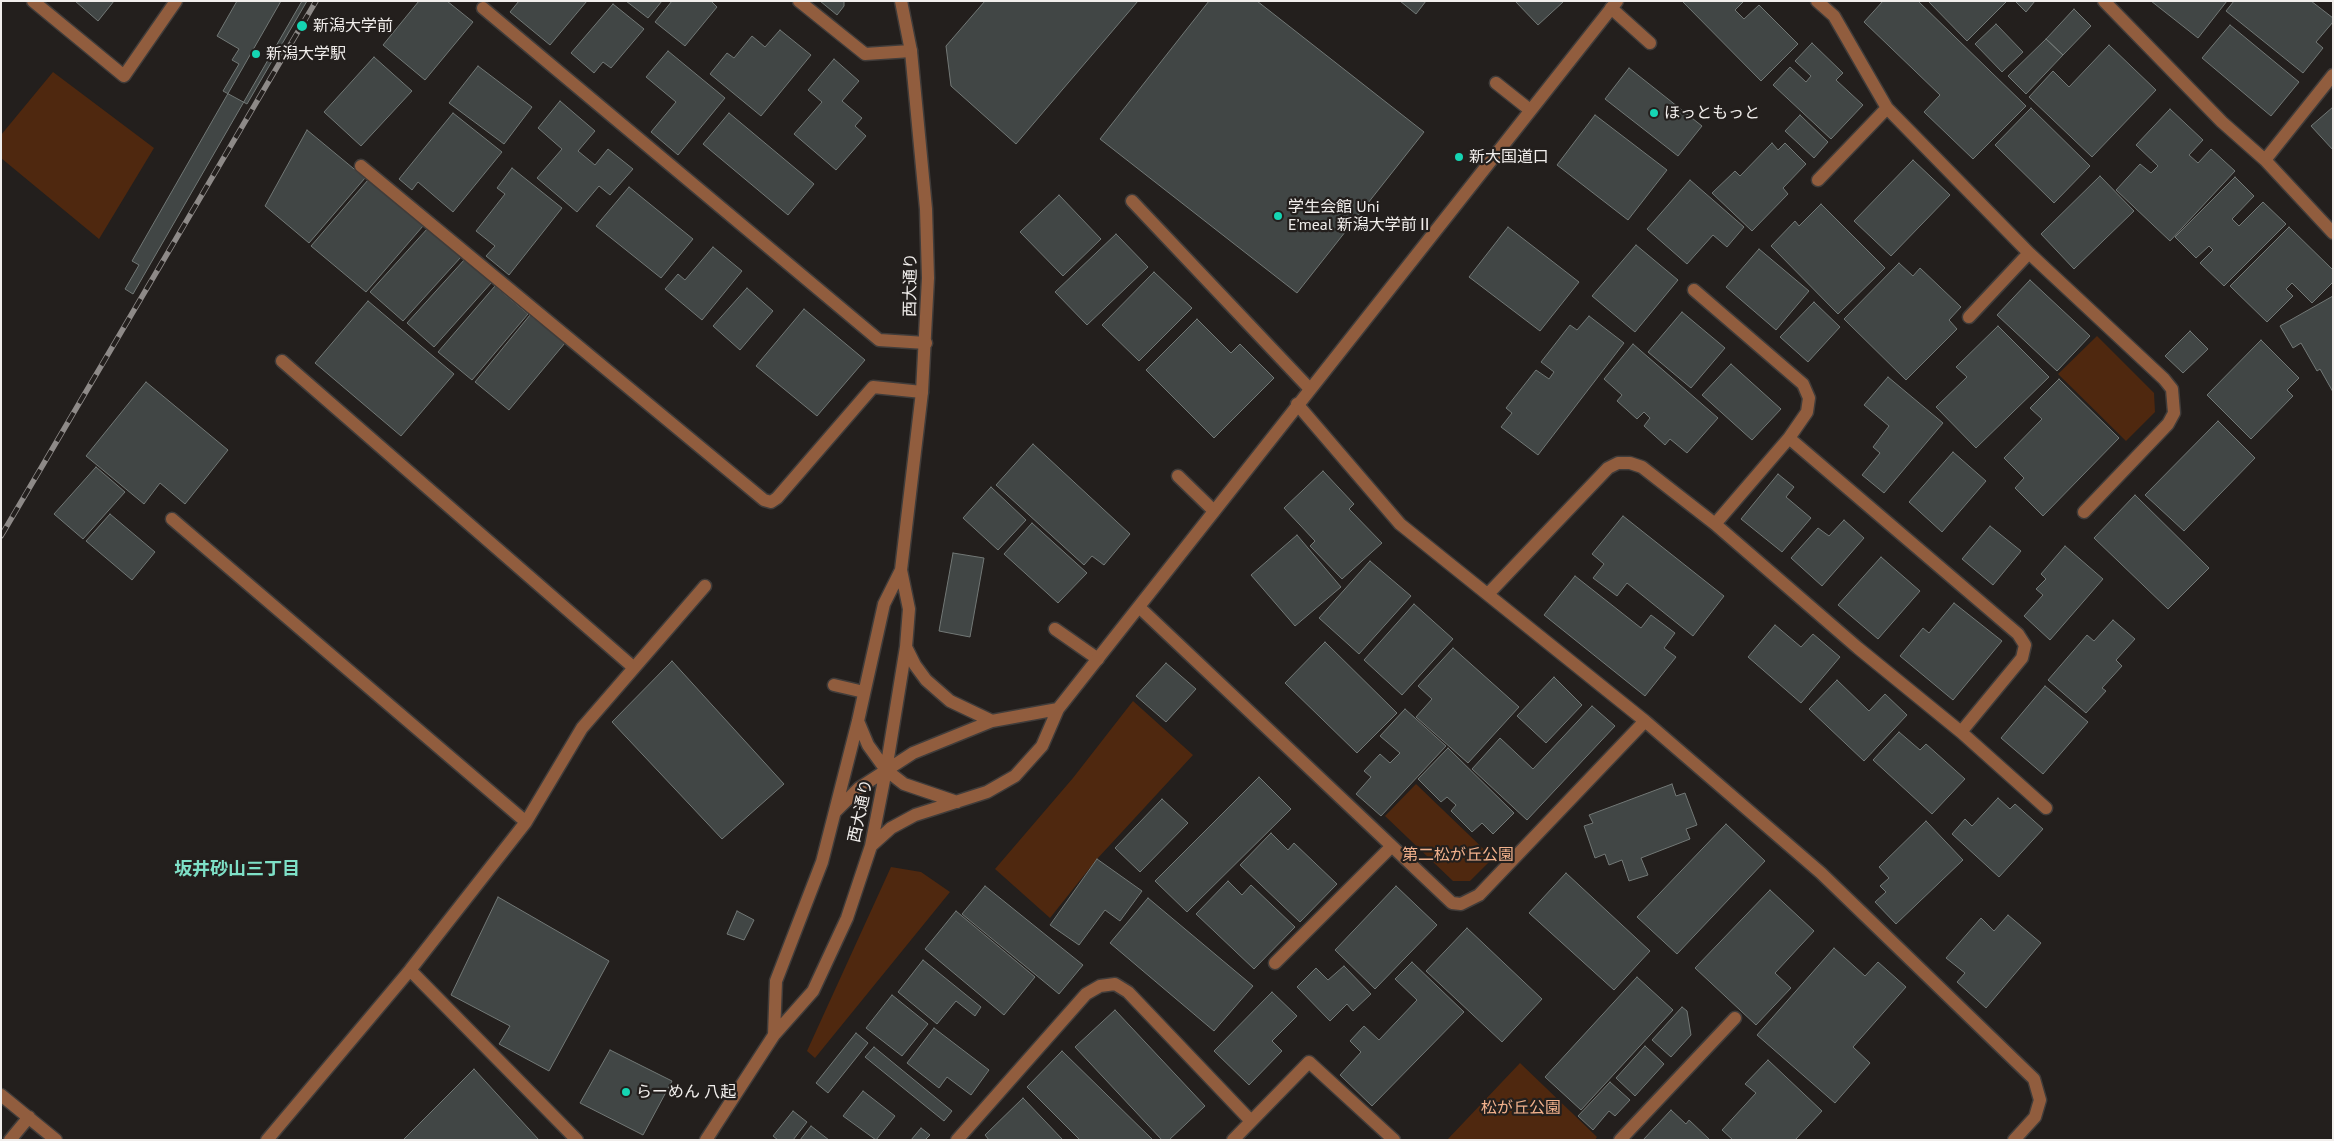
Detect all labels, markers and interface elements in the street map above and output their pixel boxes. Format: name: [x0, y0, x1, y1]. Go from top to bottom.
place label: 新潟大学前: [313, 16, 393, 36]
marker: 新潟大学前: [295, 19, 309, 33]
place label: 新潟大学駅: [266, 44, 346, 64]
marker: 新潟大学駅: [250, 48, 262, 60]
place label: ほっともっと: [1664, 103, 1760, 123]
marker: ほっともっと: [1648, 107, 1660, 119]
place label: 新大国道口: [1469, 147, 1549, 167]
marker: 新大国道口: [1453, 151, 1465, 163]
place label: 学生会館 Uni E’meal 新潟大学前Ⅱ: [1288, 197, 1433, 235]
marker: 学生会館 Uni E’meal 新潟大学前Ⅱ: [1272, 210, 1284, 222]
street label: 西大通り: [901, 253, 921, 317]
street label: 西大通り: [845, 778, 877, 844]
park label: 第二松が丘公園: [1402, 845, 1514, 865]
district label: 坂井砂山三丁目: [174, 859, 300, 881]
place label: らーめん 八起: [636, 1082, 736, 1102]
marker: らーめん 八起: [620, 1086, 632, 1098]
park label: 松が丘公園: [1481, 1098, 1561, 1118]

